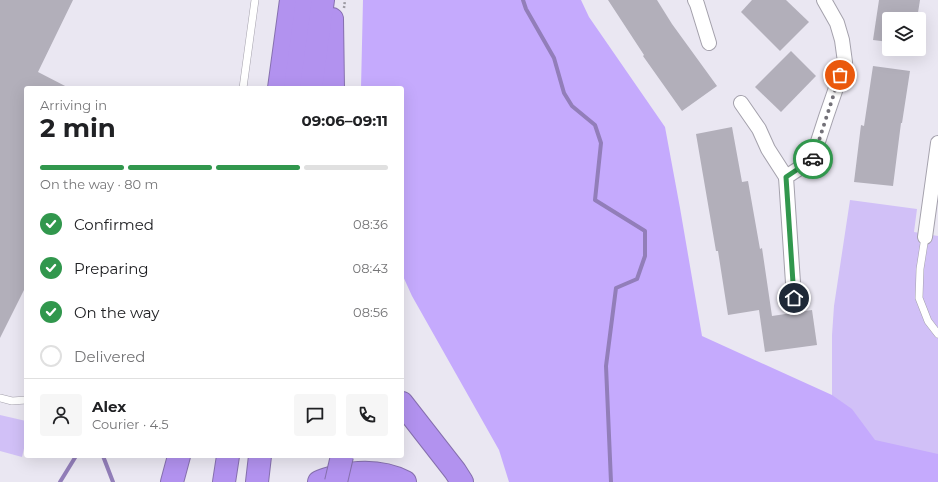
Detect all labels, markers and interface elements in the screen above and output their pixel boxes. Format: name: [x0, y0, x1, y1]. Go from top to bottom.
map controls: [882, 12, 926, 56]
button: layers: [882, 12, 926, 56]
pin: [823, 58, 857, 92]
icon: bag: [829, 64, 851, 86]
text: Arriving in: [40, 97, 107, 113]
text: 09:06–09:11: [302, 111, 388, 130]
text: 2 min: [40, 112, 116, 144]
courier: [793, 139, 833, 179]
icon: car: [802, 148, 824, 170]
text: On the way · 80 m: [40, 176, 158, 192]
icon: check: [40, 213, 62, 235]
text: Confirmed: [74, 215, 154, 234]
text: 08:36: [353, 216, 388, 232]
icon: check: [40, 257, 62, 279]
text: Preparing: [74, 259, 149, 278]
text: 08:43: [353, 260, 388, 276]
pin: [777, 281, 811, 315]
icon: home: [783, 287, 805, 309]
icon: check: [40, 301, 62, 323]
text: On the way: [74, 303, 159, 322]
text: 08:56: [353, 304, 388, 320]
text: Delivered: [74, 347, 146, 366]
button: person: [40, 394, 82, 436]
button: chat: [294, 394, 336, 436]
button: phone: [346, 394, 388, 436]
text: Alex: [92, 397, 126, 416]
text: Courier · 4.5: [92, 416, 169, 432]

